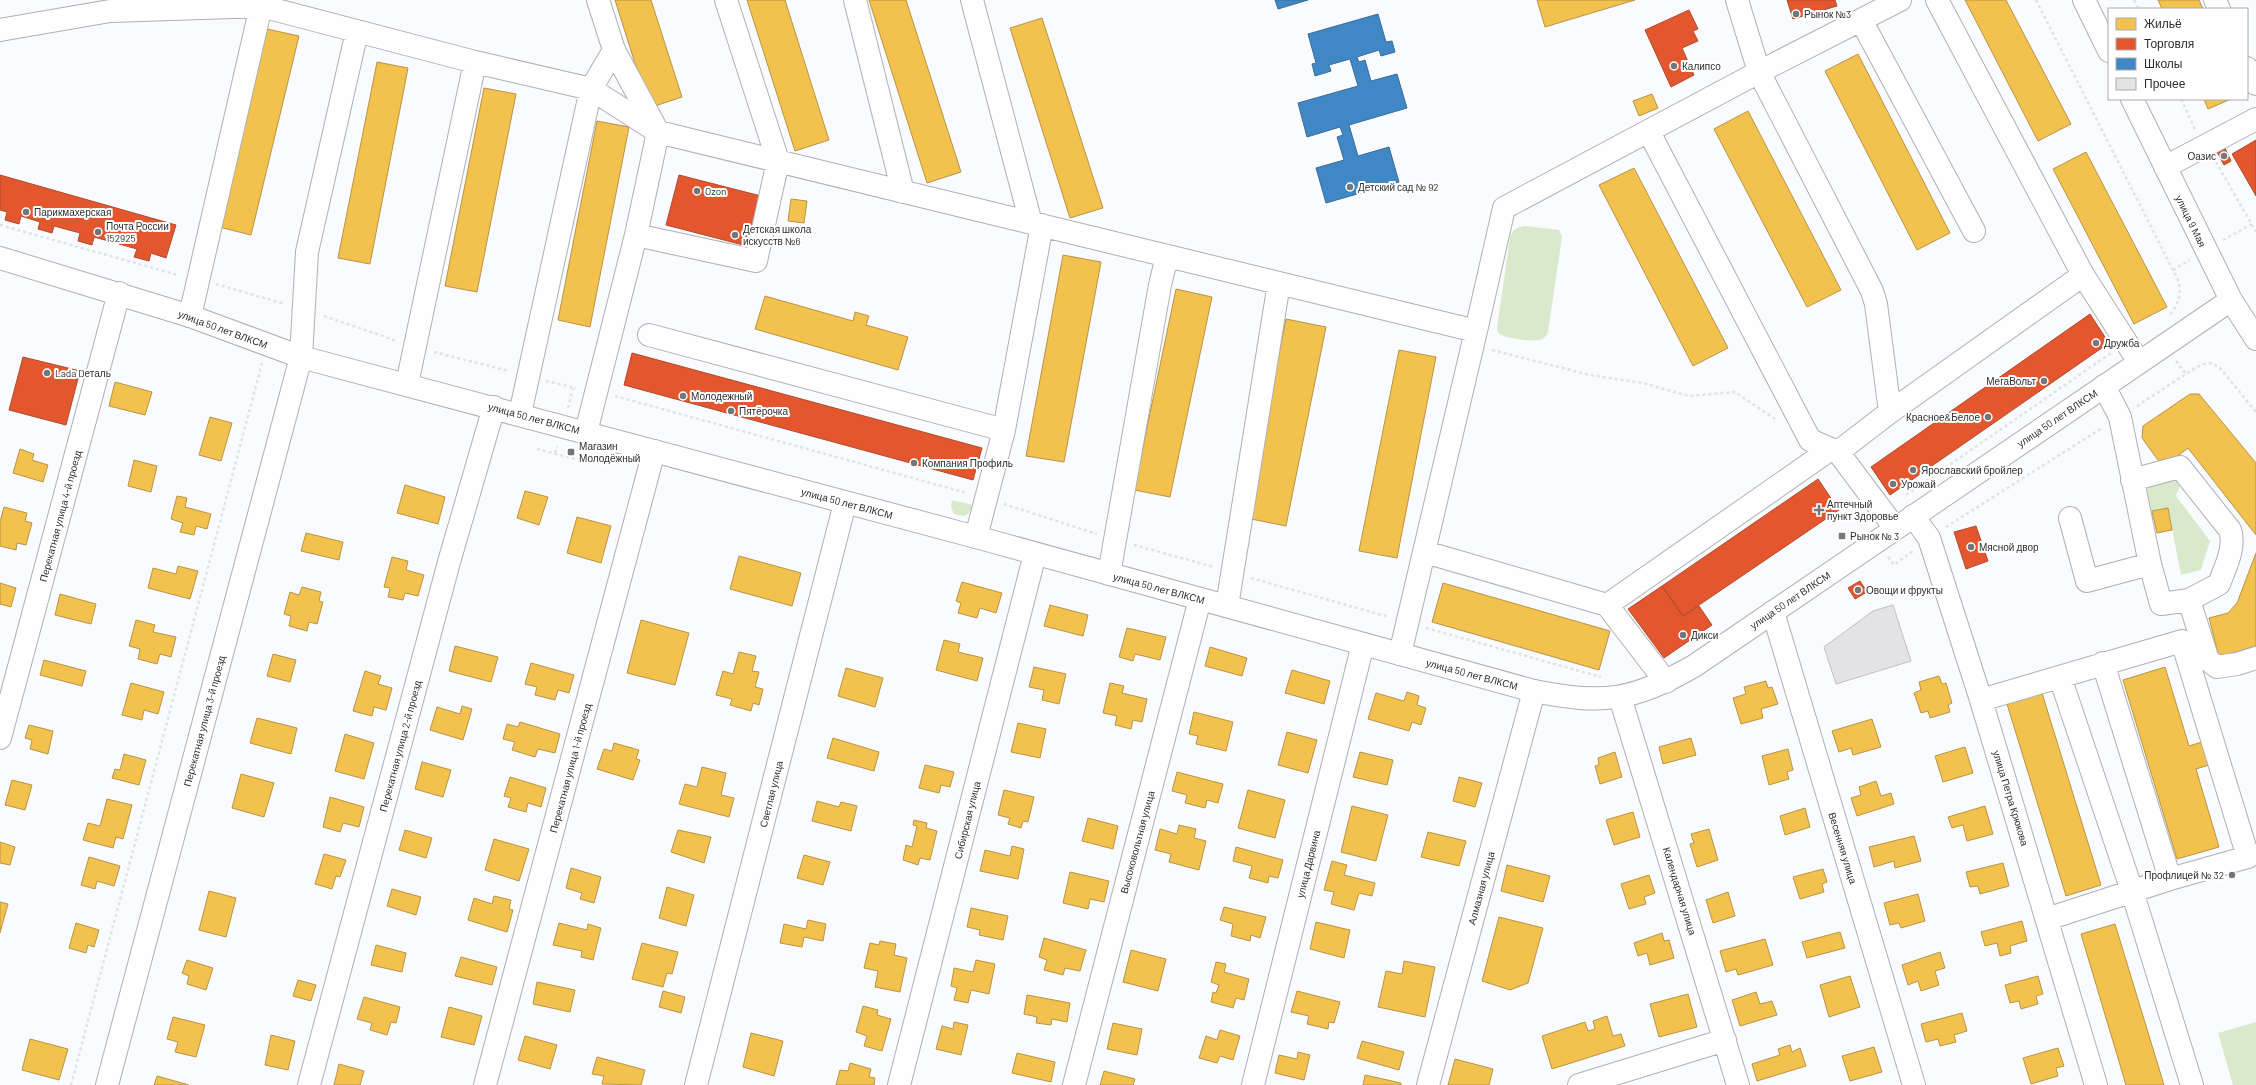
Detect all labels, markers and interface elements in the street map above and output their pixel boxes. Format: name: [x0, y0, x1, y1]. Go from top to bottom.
place label: Рынок №3: [1804, 8, 1851, 20]
legend: [2108, 8, 2248, 100]
marker: Рынок №3: [1791, 9, 1801, 19]
text: Жильё: [2144, 16, 2182, 30]
text: Торговля: [2144, 36, 2194, 51]
text: Школы: [2144, 56, 2182, 70]
place label: Калипсо: [1682, 60, 1721, 72]
marker: Калипсо: [1669, 61, 1679, 71]
text: Прочее: [2144, 76, 2186, 91]
place label: Оазис: [2188, 150, 2216, 162]
marker: Оазис: [2219, 151, 2229, 161]
place label: Детский сад № 92: [1358, 181, 1439, 193]
marker: Детский сад № 92: [1345, 182, 1355, 192]
place label: Ozon: [705, 185, 727, 197]
marker: Ozon: [692, 186, 702, 196]
street label: улица 9 Мая: [2173, 193, 2209, 249]
place label: Парикмахерская: [34, 206, 111, 218]
marker: Парикмахерская: [21, 207, 31, 217]
place label: Почта России 152925: [106, 220, 169, 244]
place label: Детская школа искусств №6: [743, 223, 812, 247]
marker: Почта России 152925: [93, 227, 103, 237]
marker: Детская школа искусств №6: [730, 230, 740, 240]
street label: улица 50 лет ВЛКСМ: [177, 307, 269, 351]
place label: Дружба: [2104, 337, 2140, 349]
marker: Дружба: [2091, 338, 2101, 348]
place label: Lada Dеталь: [55, 367, 111, 379]
marker: Lada Dеталь: [42, 368, 52, 378]
place label: МегаВольт: [1986, 375, 2036, 387]
marker: МегаВольт: [2039, 376, 2049, 386]
street label: улица 50 лет ВЛКСМ: [2015, 387, 2099, 449]
place label: Молодежный: [691, 390, 752, 402]
marker: Молодежный: [678, 391, 688, 401]
street label: улица 50 лет ВЛКСМ: [487, 400, 581, 436]
place label: Пятёрочка: [739, 405, 788, 417]
marker: Пятёрочка: [726, 406, 736, 416]
place label: Красное&Белое: [1906, 411, 1980, 423]
marker: Красное&Белое: [1983, 412, 1993, 422]
place label: Магазин Молодёжный: [579, 440, 640, 464]
marker: Магазин Молодёжный: [566, 447, 576, 457]
street label: Перекатная улица 4-й проезд: [37, 449, 83, 583]
place label: Компания Профиль: [922, 457, 1013, 469]
marker: Компания Профиль: [909, 458, 919, 468]
place label: Ярославский бройлер: [1921, 464, 2023, 476]
marker: Ярославский бройлер: [1908, 465, 1918, 475]
place label: Урожай: [1901, 478, 1936, 490]
marker: Урожай: [1888, 479, 1898, 489]
street label: улица 50 лет ВЛКСМ: [800, 485, 894, 521]
place label: Аптечный пункт Здоровье: [1827, 498, 1899, 522]
marker: Аптечный пункт Здоровье: [1814, 505, 1824, 515]
place label: Рынок № 3: [1850, 530, 1899, 542]
marker: Рынок № 3: [1837, 531, 1847, 541]
place label: Мясной двор: [1979, 541, 2039, 553]
marker: Мясной двор: [1966, 542, 1976, 552]
street label: улица 50 лет ВЛКСМ: [1748, 569, 1832, 631]
street label: улица 50 лет ВЛКСМ: [1112, 570, 1206, 606]
place label: Овощи и фрукты: [1866, 584, 1943, 596]
marker: Овощи и фрукты: [1853, 585, 1863, 595]
place label: Дикси: [1691, 629, 1718, 641]
marker: Дикси: [1678, 630, 1688, 640]
street label: Перекатная улица 3-й проезд: [181, 654, 227, 788]
street label: улица 50 лет ВЛКСМ: [1425, 656, 1519, 692]
street label: Перекатная улица 2-й проезд: [377, 679, 423, 813]
street label: Перекатная улица 1-й проезд: [547, 702, 593, 834]
street label: улица Петра Крюкова: [1991, 749, 2031, 848]
street label: Светлая улица: [757, 759, 785, 829]
street label: Сибирская улица: [952, 779, 983, 860]
street label: Высоковольтная улица: [1117, 789, 1157, 895]
street label: Весенняя улица: [1826, 811, 1860, 886]
street label: улица Дарвина: [1294, 828, 1322, 899]
street label: Календарная улица: [1661, 846, 1699, 937]
street label: Алмазная улица: [1465, 850, 1497, 926]
place label: Профлицей № 32: [2144, 869, 2224, 881]
marker: Профлицей № 32: [2227, 870, 2237, 880]

